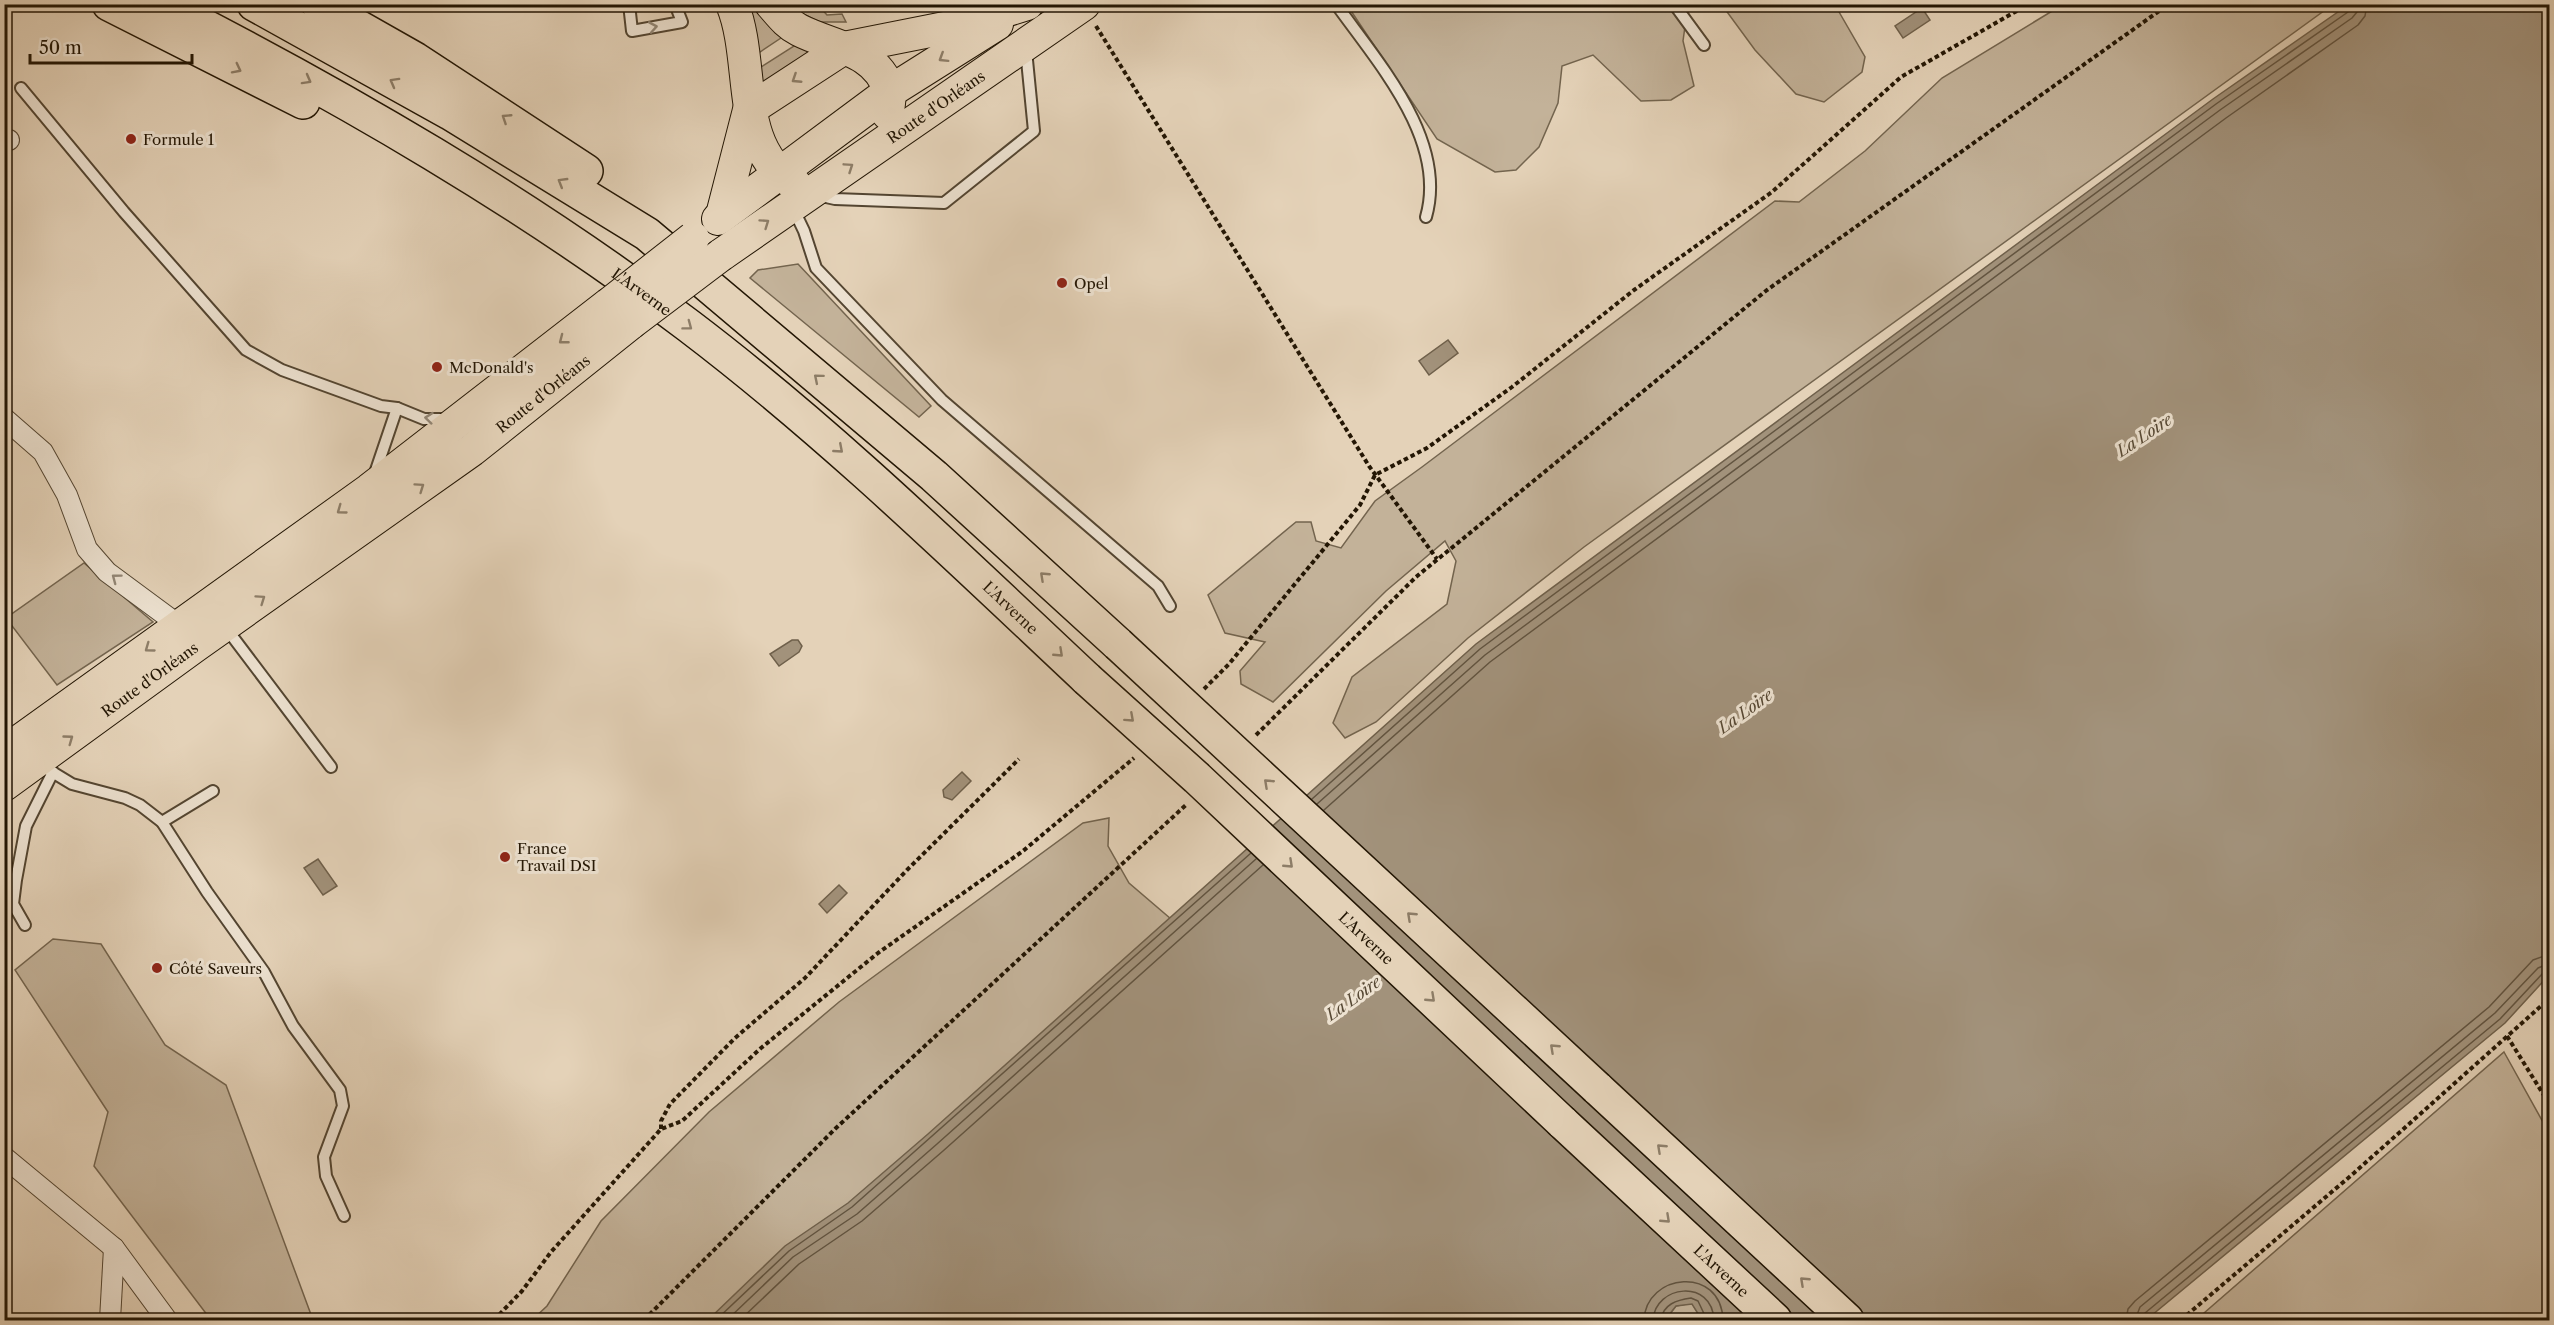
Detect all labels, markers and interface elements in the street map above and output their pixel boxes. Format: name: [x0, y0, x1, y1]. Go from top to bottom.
one-way arrow: [648, 21, 658, 34]
scale bar: [30, 27, 192, 65]
text: 50 m: [39, 37, 82, 59]
one-way arrow: [939, 51, 949, 63]
one-way arrow: [230, 61, 241, 73]
street label: Route d'Orléans: [883, 66, 988, 147]
one-way arrow: [792, 72, 803, 83]
one-way arrow: [301, 73, 312, 84]
one-way arrow: [390, 78, 401, 89]
one-way arrow: [501, 115, 512, 126]
place label: Formule 1: [143, 130, 215, 149]
marker: Formule 1: [124, 132, 138, 146]
one-way arrow: [843, 164, 854, 175]
one-way arrow: [558, 177, 568, 189]
one-way arrow: [759, 219, 770, 230]
street label: L'Arverne: [609, 264, 675, 319]
place label: Opel: [1074, 274, 1109, 293]
marker: Opel: [1055, 276, 1069, 290]
one-way arrow: [681, 318, 692, 329]
one-way arrow: [558, 332, 569, 343]
street label: Route d'Orléans: [492, 350, 594, 437]
place label: McDonald's: [449, 358, 534, 377]
marker: McDonald's: [430, 360, 444, 374]
one-way arrow: [814, 374, 825, 385]
water label: La Loire: [2111, 408, 2177, 462]
one-way arrow: [424, 412, 433, 425]
one-way arrow: [832, 442, 843, 453]
one-way arrow: [413, 483, 424, 494]
one-way arrow: [337, 502, 348, 513]
one-way arrow: [1040, 572, 1051, 583]
one-way arrow: [112, 575, 123, 586]
street label: L'Arverne: [979, 577, 1042, 638]
one-way arrow: [254, 595, 265, 606]
street label: Route d'Orléans: [97, 638, 202, 721]
one-way arrow: [145, 641, 156, 652]
one-way arrow: [1052, 646, 1063, 657]
water label: La Loire: [1712, 684, 1777, 739]
one-way arrow: [1123, 711, 1134, 722]
one-way arrow: [62, 735, 73, 746]
one-way arrow: [1264, 779, 1275, 790]
place label: France Travail DSI: [517, 839, 597, 875]
marker: France Travail DSI: [498, 850, 512, 864]
one-way arrow: [1282, 857, 1293, 868]
street label: L'Arverne: [1335, 907, 1398, 968]
one-way arrow: [1407, 912, 1418, 923]
place label: Côté Saveurs: [169, 959, 262, 978]
marker: Côté Saveurs: [150, 961, 164, 975]
water label: La Loire: [1320, 971, 1385, 1026]
one-way arrow: [1424, 991, 1435, 1002]
one-way arrow: [1550, 1044, 1561, 1055]
one-way arrow: [1658, 1144, 1668, 1155]
one-way arrow: [1660, 1212, 1670, 1223]
street label: L'Arverne: [1690, 1240, 1753, 1301]
one-way arrow: [1800, 1277, 1811, 1288]

